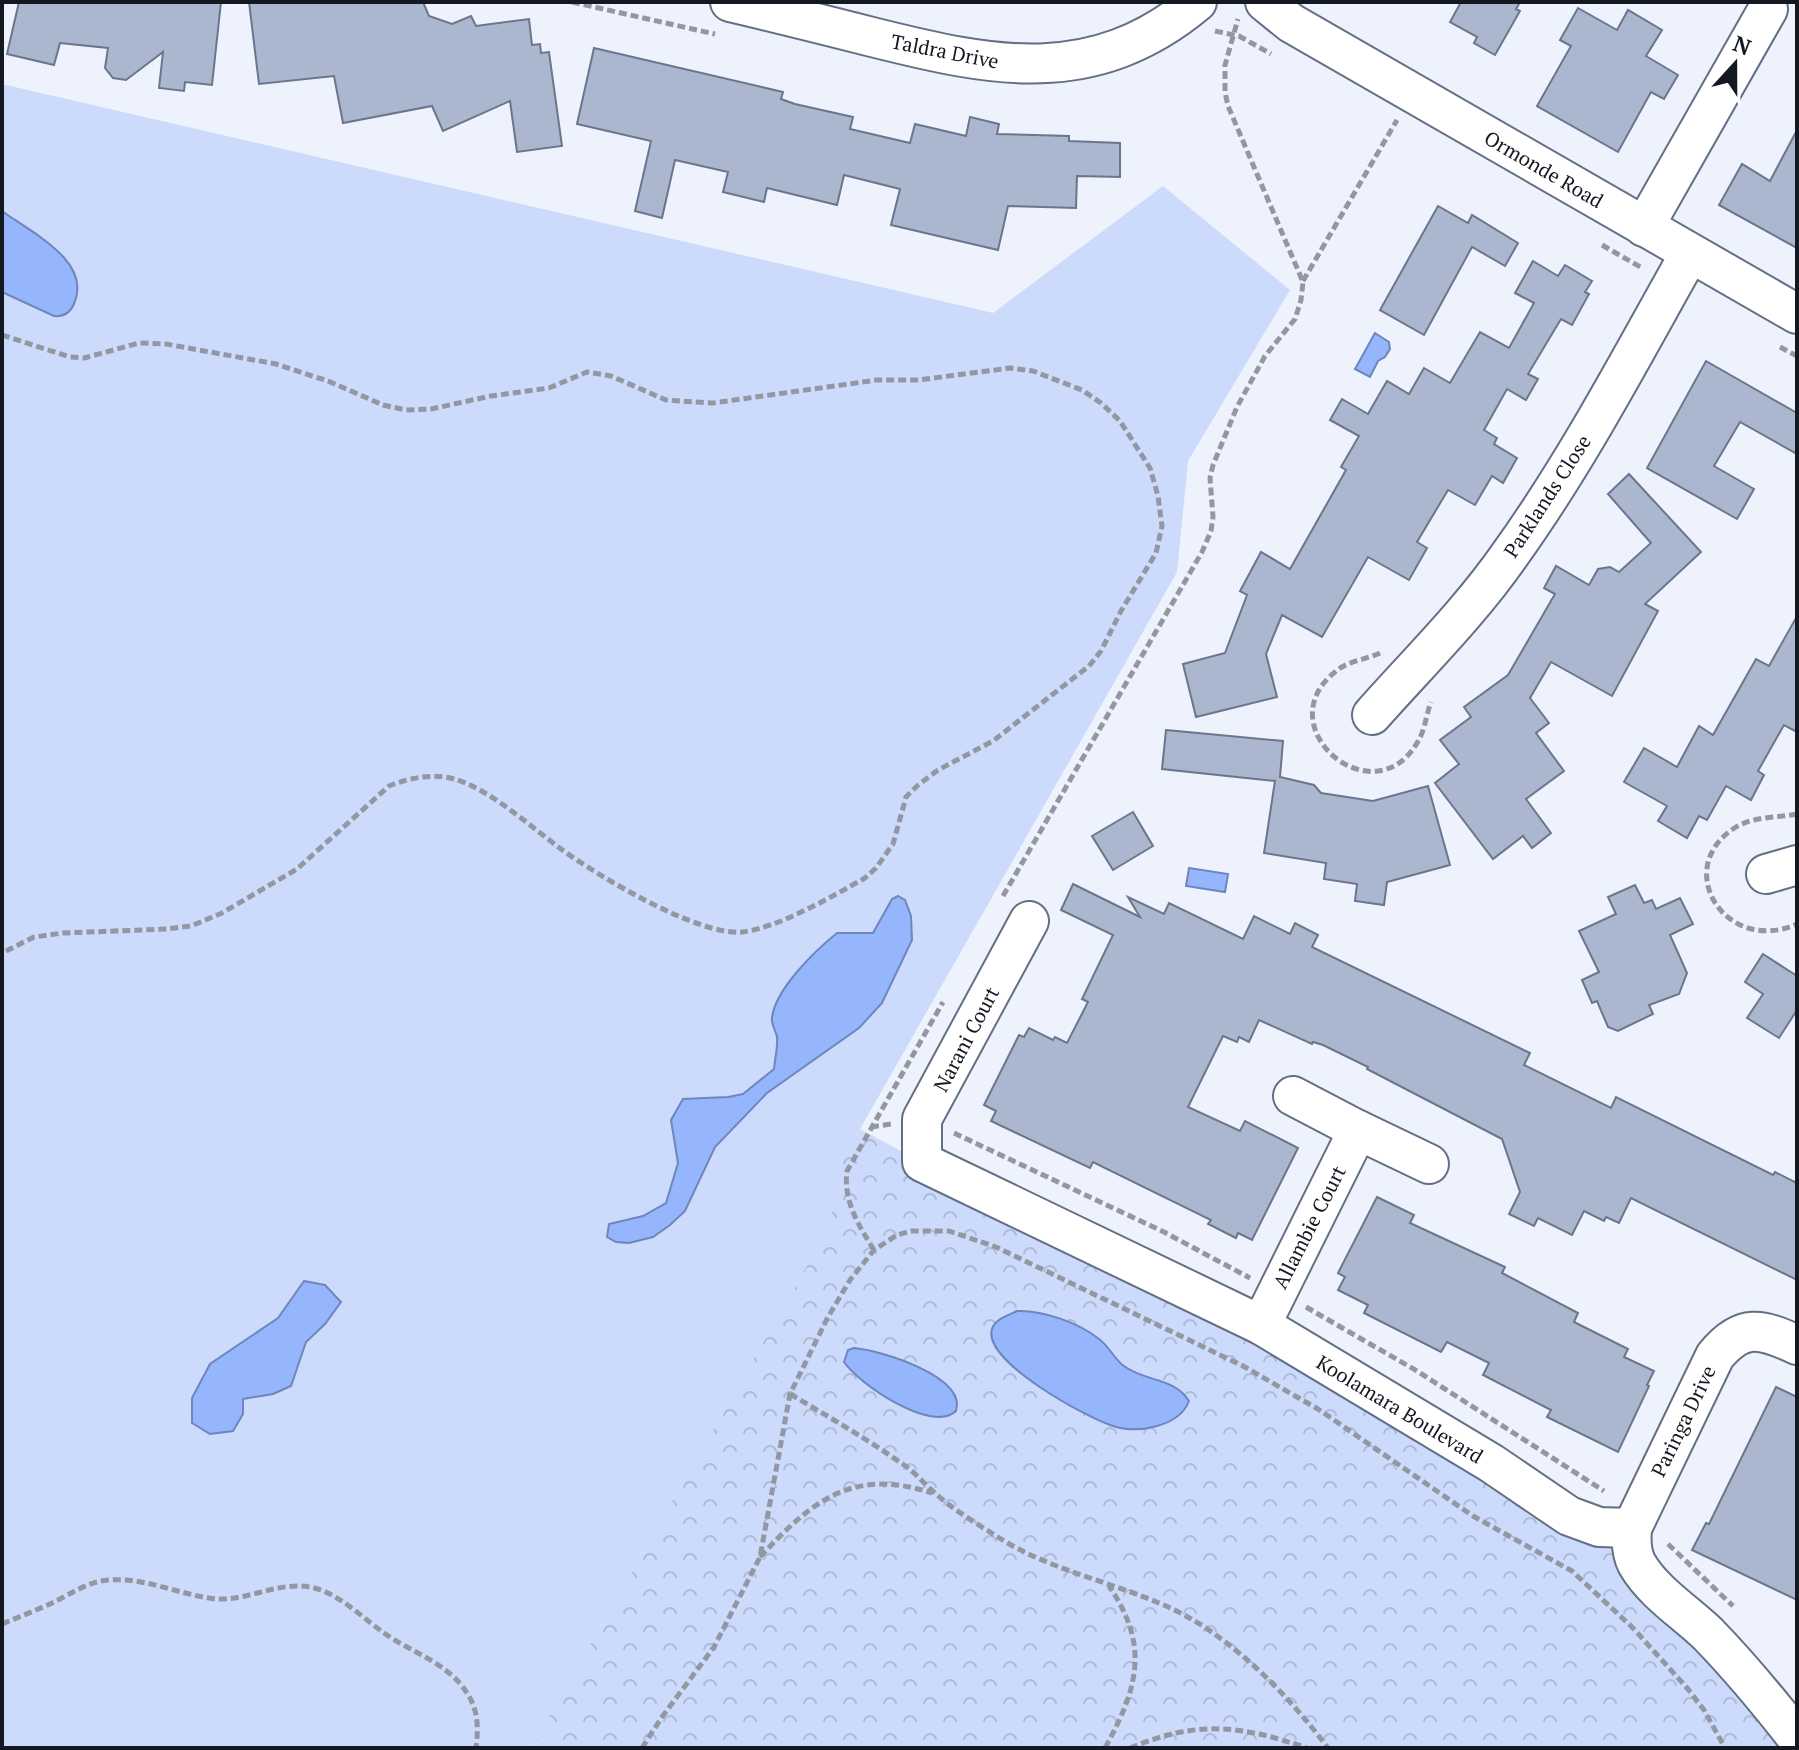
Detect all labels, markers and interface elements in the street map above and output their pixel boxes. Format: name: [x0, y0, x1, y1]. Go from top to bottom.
north arrow: [1695, 24, 1775, 104]
street label: Taldra Drive: [889, 27, 1001, 75]
text: N: [1729, 28, 1756, 62]
street label: Ormonde Road: [1480, 124, 1608, 214]
street label: Parklands Close: [1497, 429, 1597, 563]
street label: Narani Court: [927, 981, 1005, 1096]
street label: Allambie Court: [1266, 1160, 1352, 1293]
street label: Koolamara Boulevard: [1312, 1349, 1488, 1469]
street label: Paringa Drive: [1644, 1361, 1722, 1481]

